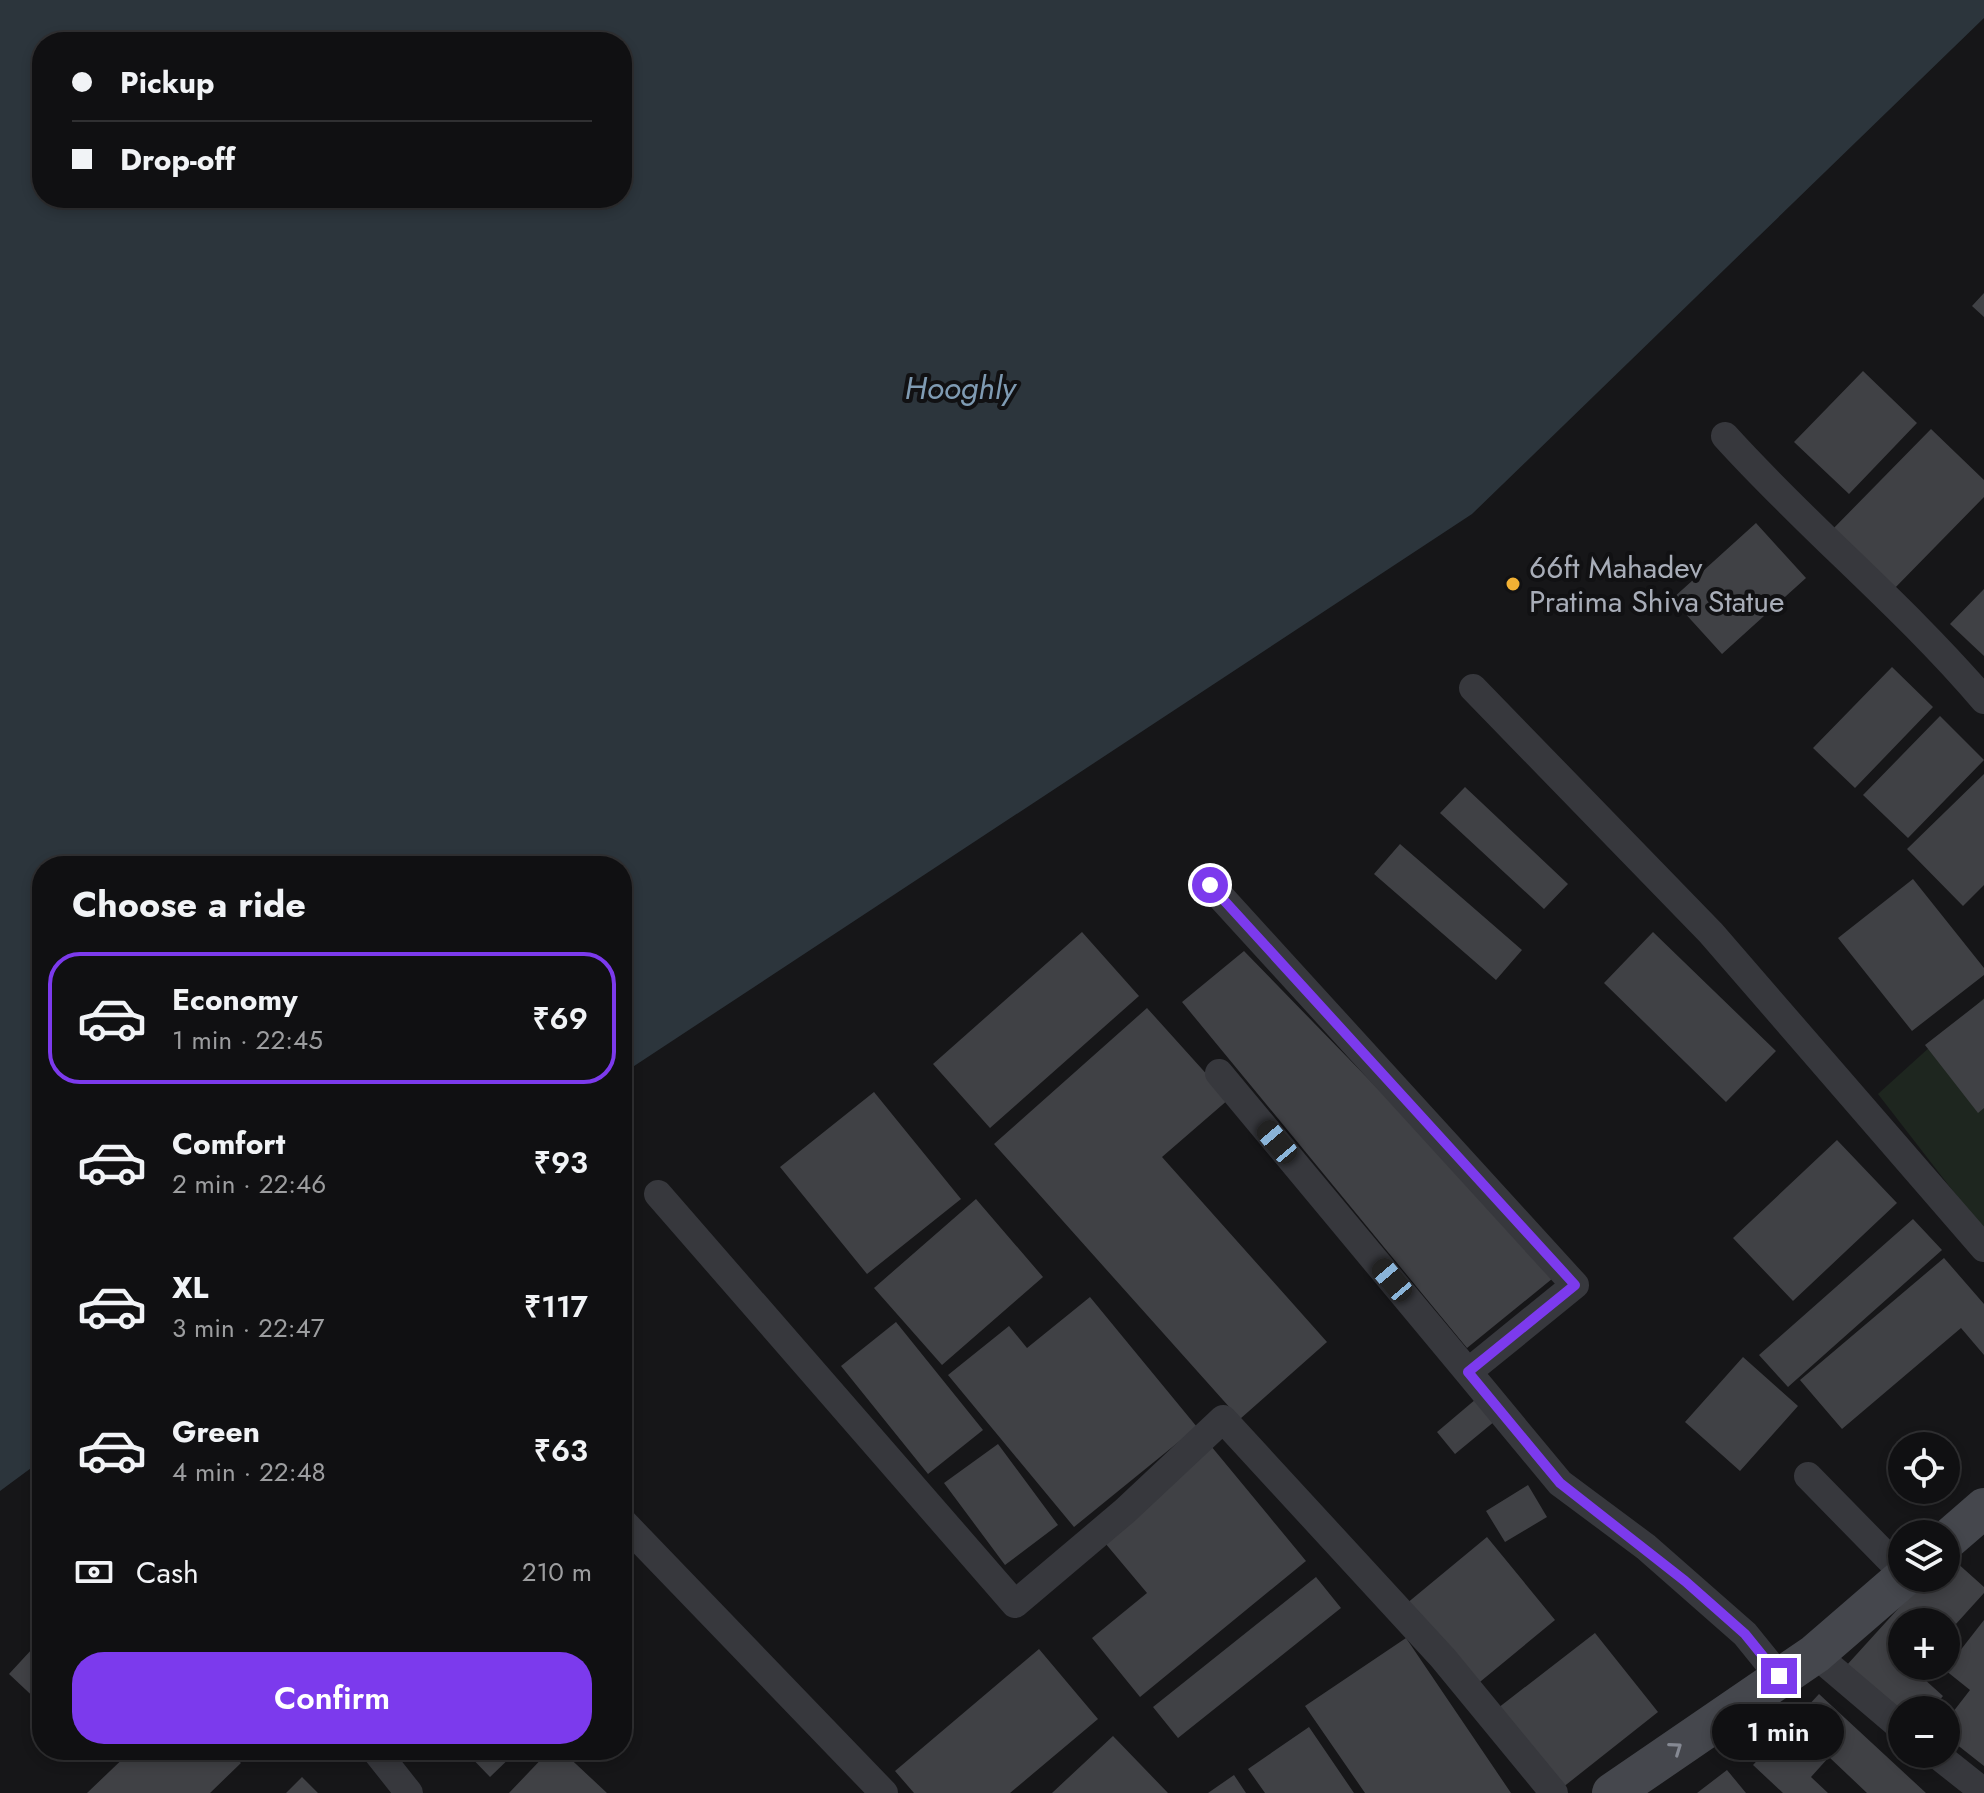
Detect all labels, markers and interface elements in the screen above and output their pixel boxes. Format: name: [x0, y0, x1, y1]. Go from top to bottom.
text: Pickup: [120, 61, 215, 104]
text: Drop-off: [120, 138, 235, 181]
water label: Hooghly: [905, 365, 1018, 411]
place label: 66ft Mahadev Pratima Shiva Statue: [1529, 546, 1784, 623]
marker: 66ft Mahadev Pratima Shiva Statue: [1504, 575, 1522, 593]
route start: [1192, 867, 1228, 903]
text: Choose a ride: [72, 878, 306, 930]
text: Economy: [172, 978, 298, 1021]
icon: car: [76, 982, 148, 1054]
text: ₹69: [532, 997, 588, 1040]
text: 1 min · 22:45: [172, 1021, 323, 1059]
car: [1252, 1116, 1302, 1168]
text: Comfort: [172, 1122, 285, 1165]
icon: car: [76, 1126, 148, 1198]
text: ₹93: [534, 1141, 588, 1184]
text: 2 min · 22:46: [172, 1165, 326, 1203]
car: [1367, 1254, 1417, 1306]
text: XL: [172, 1266, 208, 1309]
icon: car: [76, 1270, 148, 1342]
text: ₹117: [524, 1285, 588, 1328]
text: 3 min · 22:47: [172, 1309, 324, 1347]
text: Green: [172, 1410, 260, 1453]
icon: car: [76, 1414, 148, 1486]
text: ₹63: [534, 1429, 588, 1472]
map controls: [1888, 1432, 1960, 1768]
button: locate: [1888, 1432, 1960, 1504]
text: 4 min · 22:48: [172, 1453, 326, 1491]
button: layers: [1888, 1520, 1960, 1592]
icon: cash: [72, 1550, 116, 1594]
text: Cash: [136, 1551, 199, 1594]
text: 210 m: [522, 1553, 592, 1591]
button: +: [1888, 1608, 1960, 1680]
button: Confirm: [72, 1652, 592, 1744]
route end: [1761, 1658, 1797, 1694]
button: −: [1888, 1696, 1960, 1768]
callout: 1 min: [1713, 1704, 1845, 1760]
text: 1 min: [1746, 1713, 1810, 1751]
one-way arrow: [1667, 1743, 1681, 1758]

